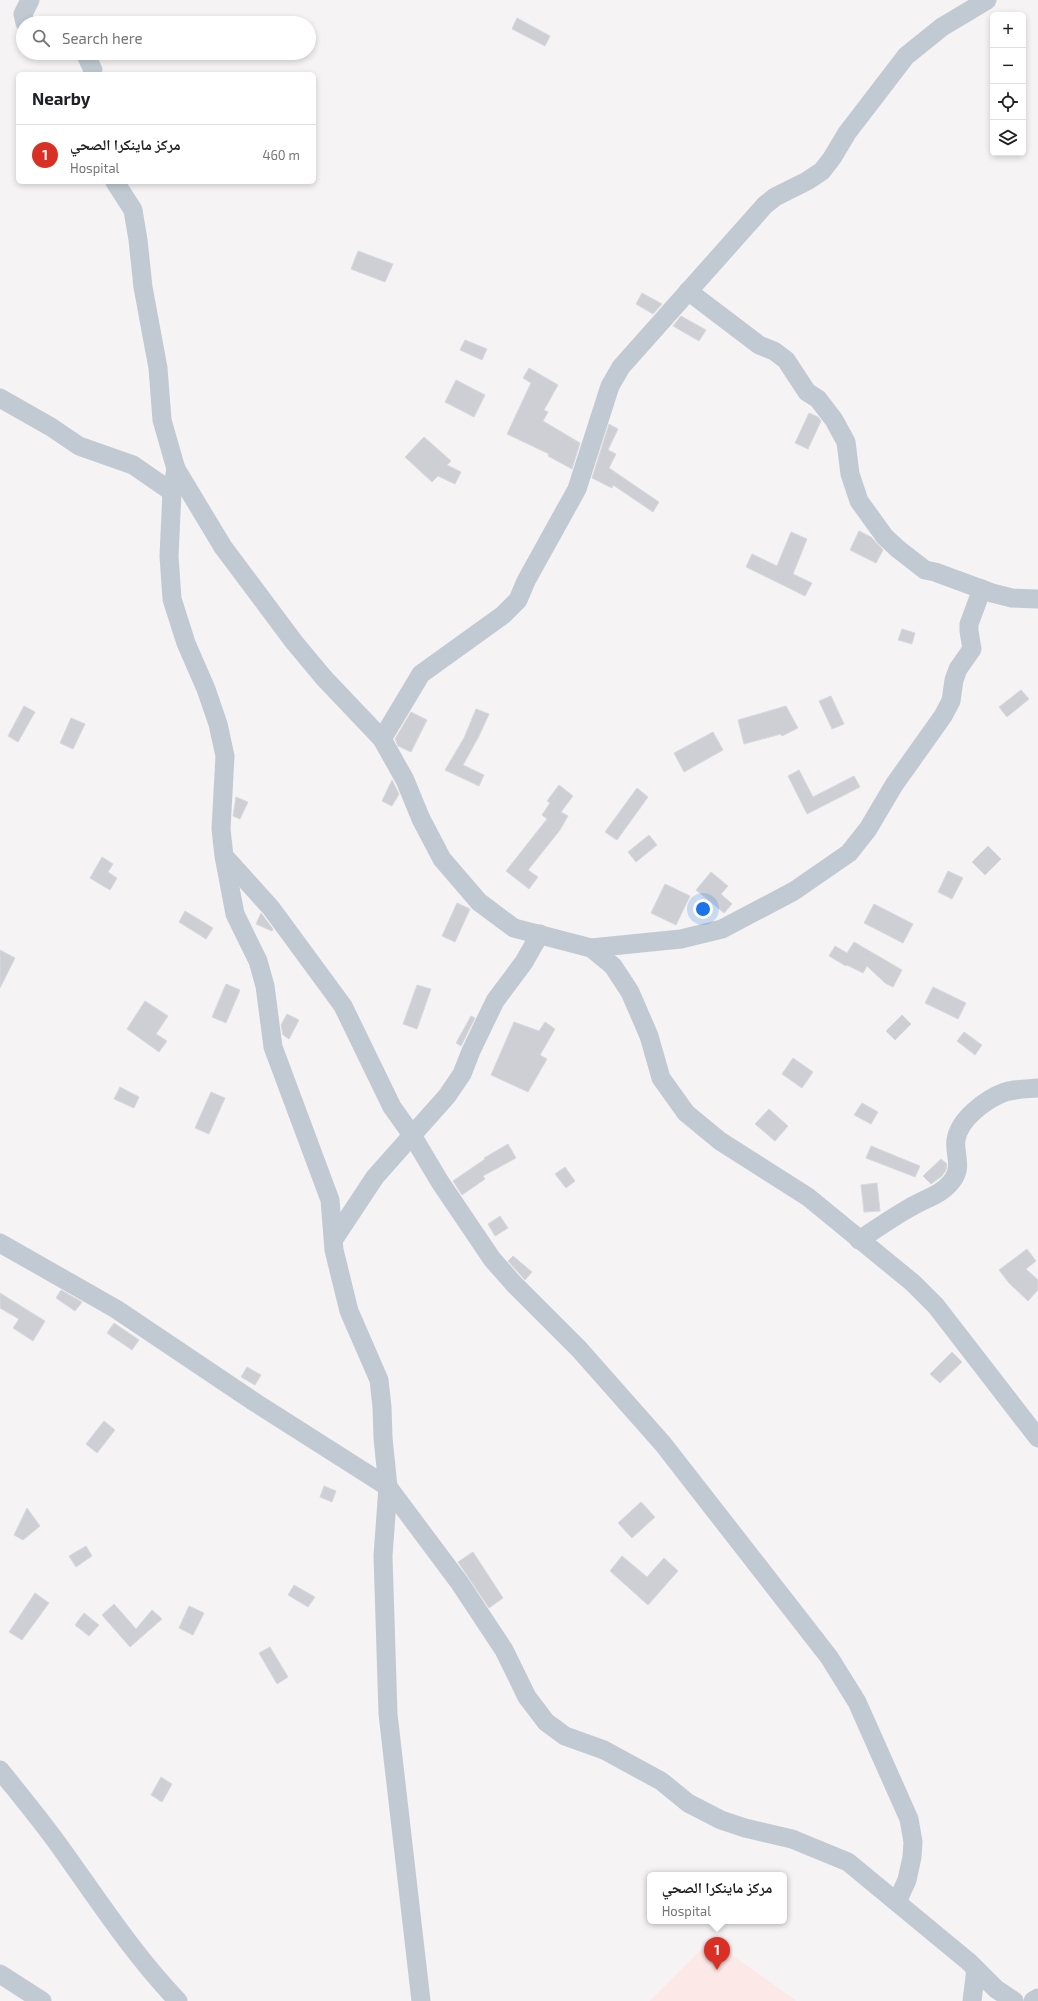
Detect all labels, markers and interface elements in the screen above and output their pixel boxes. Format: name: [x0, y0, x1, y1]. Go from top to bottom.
map controls: [990, 12, 1026, 156]
button: +: [990, 12, 1026, 48]
search box: [16, 16, 316, 60]
icon: search: [30, 27, 52, 49]
text: Search here: [62, 29, 143, 47]
button: −: [990, 48, 1026, 84]
button: locate: [990, 84, 1026, 120]
text: Nearby: [32, 88, 90, 108]
button: layers: [990, 120, 1026, 156]
text: مركز ماينكرا الصحي: [70, 135, 181, 153]
text: 1: [42, 147, 48, 163]
text: 460 m: [262, 147, 300, 163]
text: Hospital: [70, 160, 119, 176]
your location: [693, 899, 713, 919]
popup: [647, 1872, 787, 1924]
text: مركز ماينكرا الصحي: [662, 1878, 772, 1896]
text: Hospital: [662, 1903, 711, 1919]
pin: 1: [704, 1937, 730, 1970]

